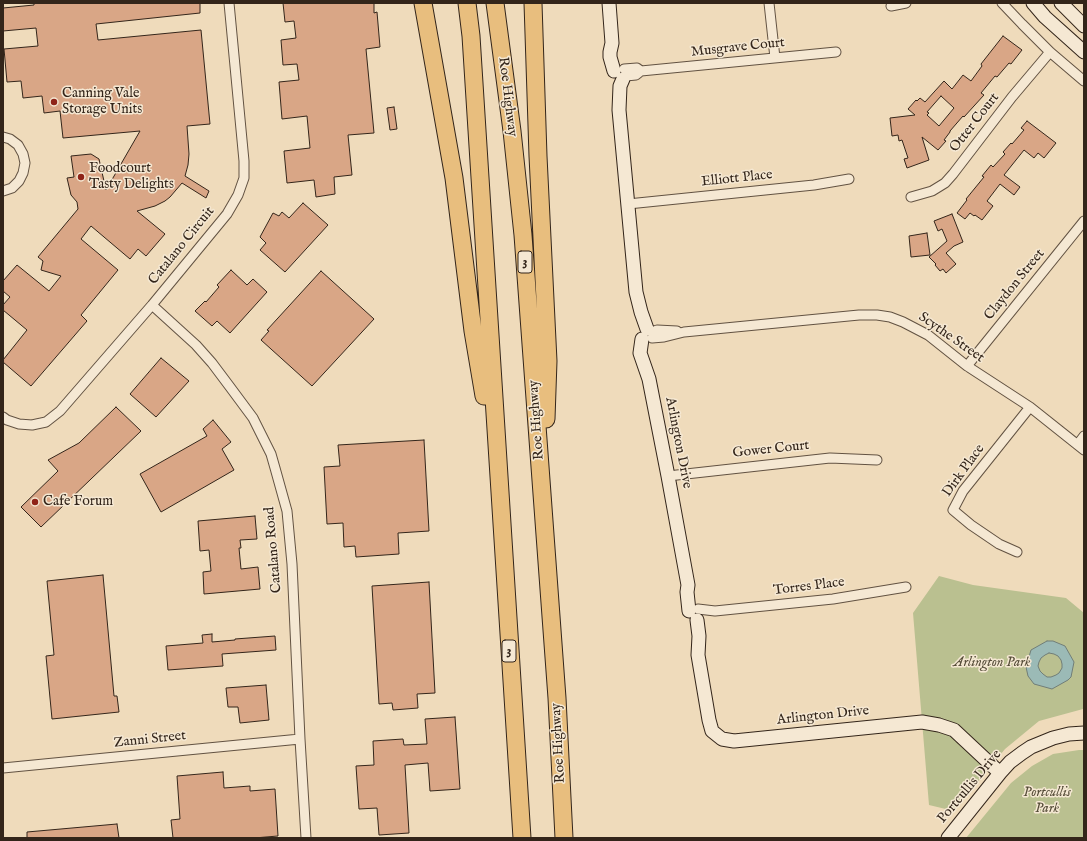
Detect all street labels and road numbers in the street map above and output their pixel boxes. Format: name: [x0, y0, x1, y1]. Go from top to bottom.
street label: Musgrave Court: [690, 35, 786, 61]
street label: Roe Highway: [494, 56, 520, 138]
street label: Otter Court: [947, 90, 1003, 156]
street label: Elliott Place: [700, 167, 774, 191]
street label: Catalano Circuit: [145, 204, 219, 288]
street label: Claydon Street: [981, 246, 1049, 324]
road number: 3: [518, 251, 532, 273]
street label: Scythe Street: [915, 309, 987, 367]
street label: Roe Highway: [526, 379, 548, 461]
street label: Arlington Drive: [661, 396, 695, 490]
street label: Gower Court: [732, 438, 810, 462]
street label: Dirk Place: [939, 441, 989, 501]
street label: Catalano Road: [262, 506, 286, 594]
street label: Torres Place: [772, 574, 846, 600]
road number: 3: [502, 640, 516, 662]
street label: Roe Highway: [549, 703, 569, 783]
street label: Arlington Drive: [776, 703, 870, 729]
street label: Zanni Street: [113, 728, 187, 752]
street label: Portcullis Drive: [934, 747, 1006, 827]

